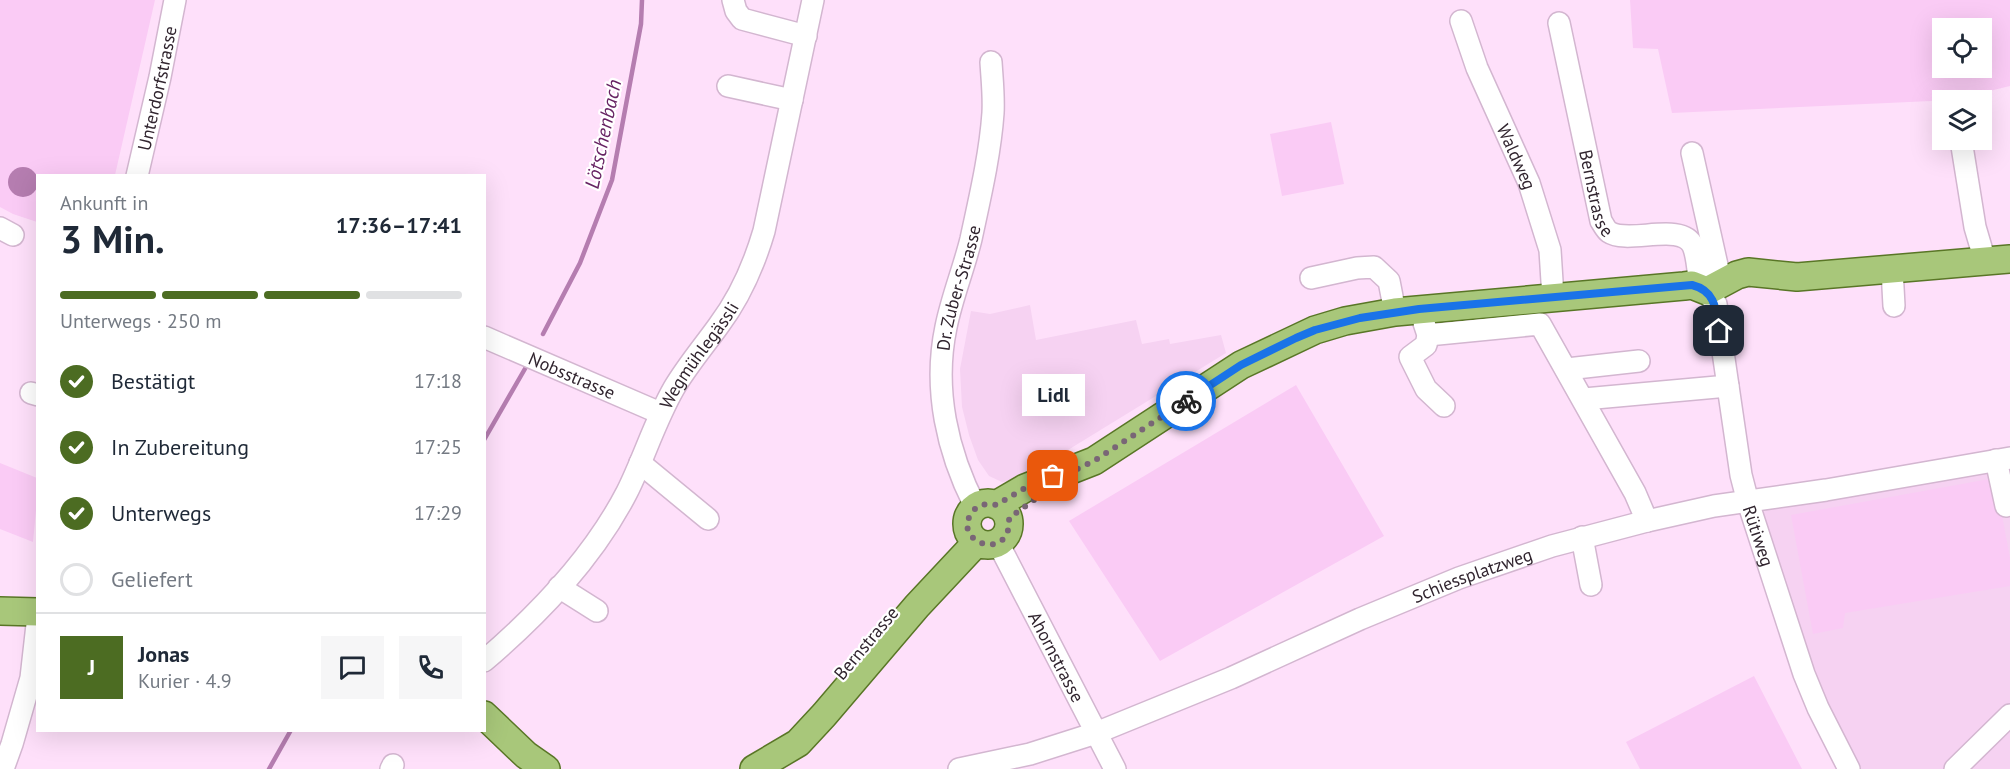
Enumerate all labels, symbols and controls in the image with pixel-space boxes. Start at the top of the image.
map controls [1932,18,1992,150]
button: locate [1932,18,1992,78]
street label: Unterdorfstrasse [132,24,181,153]
water label: Lötschenbach [579,77,627,191]
button: layers [1932,90,1992,150]
street label: Waldweg [1492,120,1542,192]
street label: Bernstrasse [1575,147,1619,242]
text: Ankunft in [60,190,148,216]
text: 17:36–17:41 [336,211,462,239]
text: 3 Min. [60,213,165,264]
street label: Dr. Zuber-Strasse [931,223,985,352]
street label: Wegmühlegässli [654,297,743,412]
pin [1693,305,1744,356]
text: Unterwegs · 250 m [60,308,221,334]
icon: home [1702,314,1735,347]
street label: Nobsstrasse [525,346,619,404]
icon: check [60,365,93,398]
text: Bestätigt [111,367,195,395]
text: 17:18 [414,368,462,394]
courier [1156,371,1216,431]
callout: Lidl [1022,374,1084,416]
text: Lidl [1037,382,1070,408]
icon: bike [1170,385,1203,418]
icon: check [60,431,93,464]
text: In Zubereitung [111,433,249,461]
text: 17:25 [414,434,462,460]
pin [1027,450,1078,501]
icon: bag [1036,459,1069,492]
icon: check [60,497,93,530]
text: Unterwegs [111,499,211,527]
text: 17:29 [414,500,462,526]
street label: Rütiweg [1738,502,1780,569]
street label: Schiessplatzweg [1409,542,1535,608]
text: Geliefert [111,565,193,593]
street label: Bernstrasse [829,602,903,684]
street label: Ahornstrasse [1024,607,1090,706]
button: chat [321,636,384,699]
button: phone [399,636,462,699]
text: Jonas [138,640,189,668]
text: J [88,653,95,681]
text: Kurier · 4.9 [138,668,232,694]

